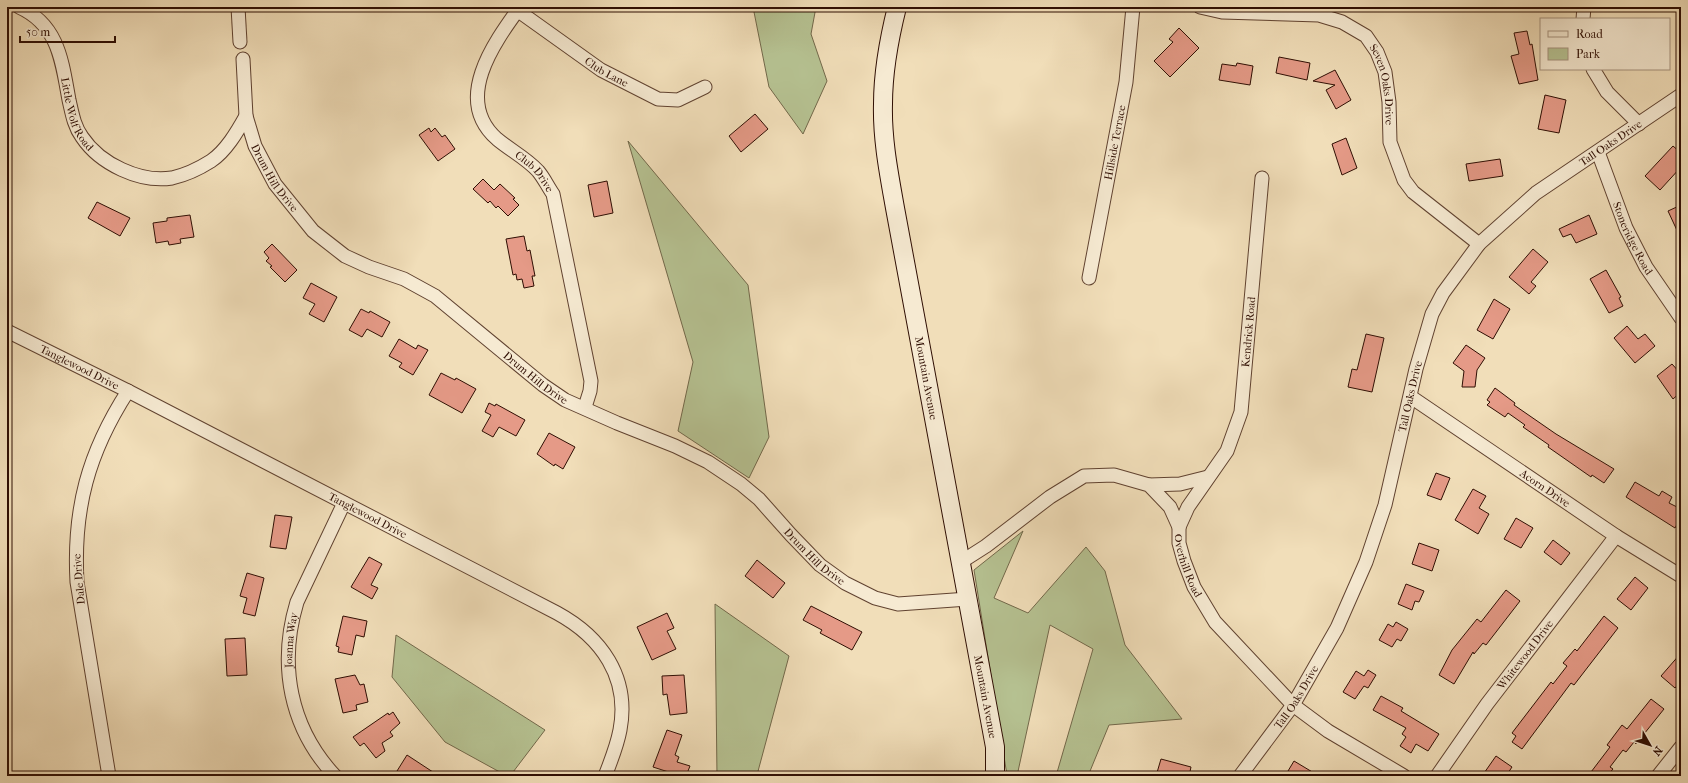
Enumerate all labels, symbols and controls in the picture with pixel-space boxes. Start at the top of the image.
scale bar [20,18,115,44]
legend [1540,18,1670,70]
text: 50 m [26,25,50,39]
text: Road [1576,27,1603,41]
street label: Seven Oaks Drive [1367,41,1396,126]
text: Park [1576,47,1601,61]
street label: Club Lane [582,54,631,90]
street label: Little Wolf Road [59,76,97,154]
street label: Hillside Terrace [1101,103,1128,181]
street label: Tall Oaks Drive [1577,117,1645,169]
street label: Drum Hill Drive [248,142,302,215]
street label: Club Drive [513,148,557,195]
street label: Stoneridge Road [1610,200,1656,278]
street label: Kendrick Road [1239,295,1258,368]
street label: Mountain Avenue [912,335,941,421]
street label: Tanglewood Drive [38,342,122,392]
street label: Drum Hill Drive [501,349,571,407]
street label: Tall Oaks Drive [1395,359,1425,433]
street label: Acorn Drive [1517,466,1573,510]
street label: Tanglewood Drive [326,489,410,541]
street label: Drum Hill Drive [781,525,848,588]
street label: Overhill Road [1173,534,1206,600]
street label: Dale Drive [70,552,88,605]
street label: Joanna Way [282,610,301,669]
street label: Whitewood Drive [1494,617,1556,693]
street label: Mountain Avenue [972,654,1000,740]
street label: Tall Oaks Drive [1271,662,1321,731]
north arrow [1630,725,1670,765]
text: N [1649,744,1665,759]

